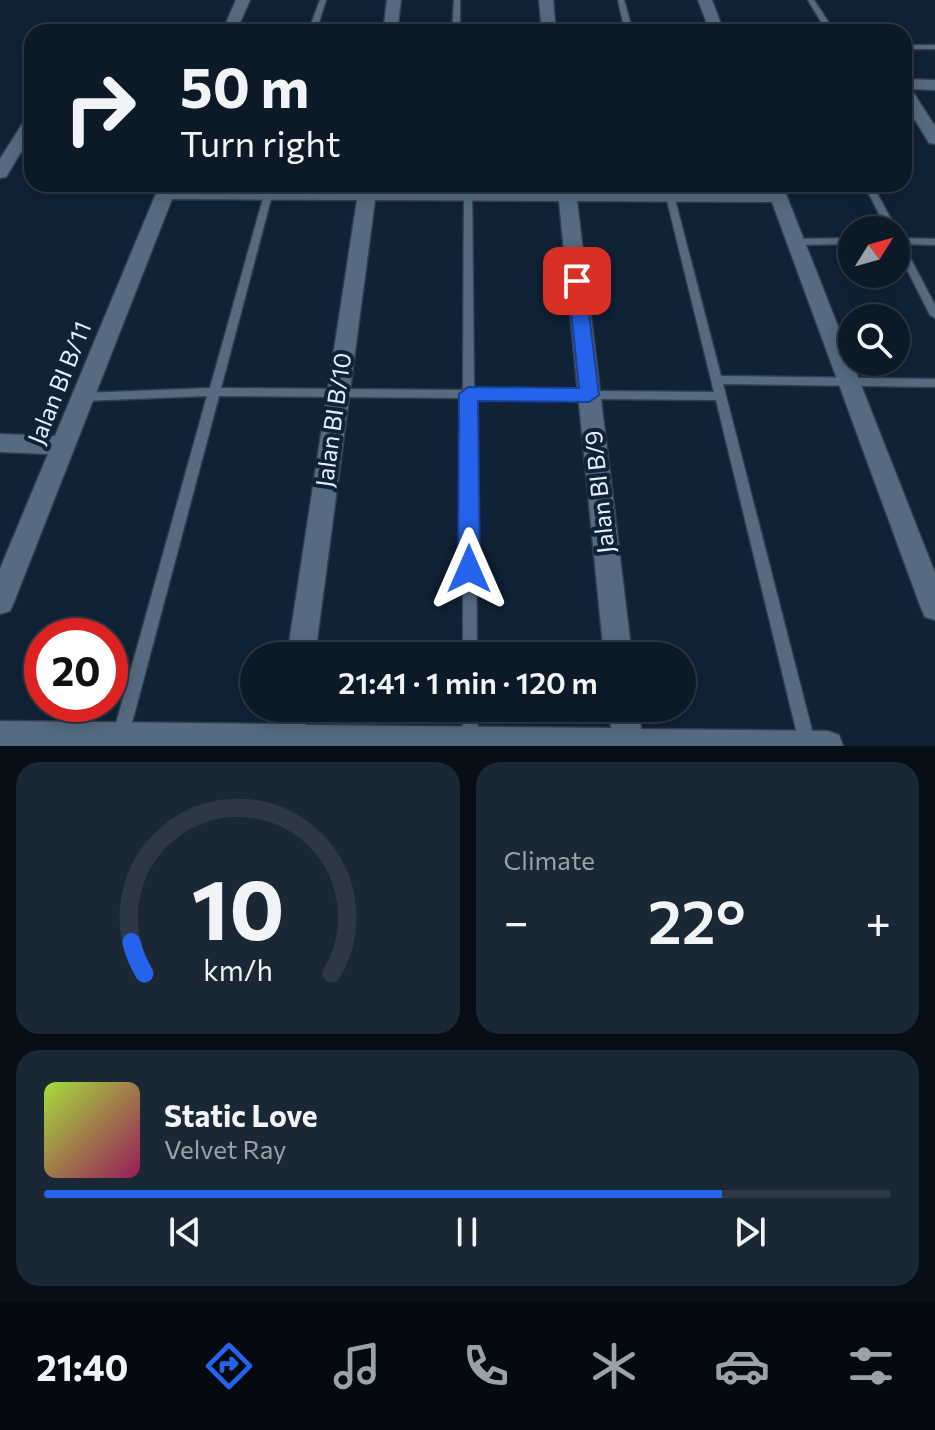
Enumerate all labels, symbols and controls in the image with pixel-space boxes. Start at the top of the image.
text: 50 m [180,51,309,120]
icon: right [48,56,152,160]
text: Turn right [180,120,341,164]
north arrow [838,216,910,288]
map controls [838,216,910,376]
pin [543,247,611,315]
icon: arrive [555,259,599,303]
button: search [838,304,910,376]
street label: Jalan BI B/11 [21,317,96,448]
street label: Jalan BI B/10 [309,351,356,489]
street label: Jalan BI B/9 [578,429,619,555]
position arrow [427,527,511,611]
speed limit sign: 20 [24,618,128,722]
text: 21:41 · 1 min · 120 m [338,663,598,700]
text: Climate [504,844,595,875]
text: 10 [191,855,284,957]
text: 22° [648,883,746,956]
text: − [504,893,529,947]
text: + [865,893,891,947]
text: km/h [203,952,273,987]
text: Static Love [164,1096,318,1133]
text: Velvet Ray [164,1133,287,1164]
icon: previous [163,1210,207,1254]
icon: pause [445,1210,489,1254]
icon: next [728,1210,772,1254]
icon: directions [201,1338,257,1394]
icon: music [329,1338,385,1394]
icon: phone [458,1338,514,1394]
icon: climate [586,1338,642,1394]
icon: car [714,1338,770,1394]
icon: filters [843,1338,899,1394]
text: 21:40 [36,1344,129,1388]

